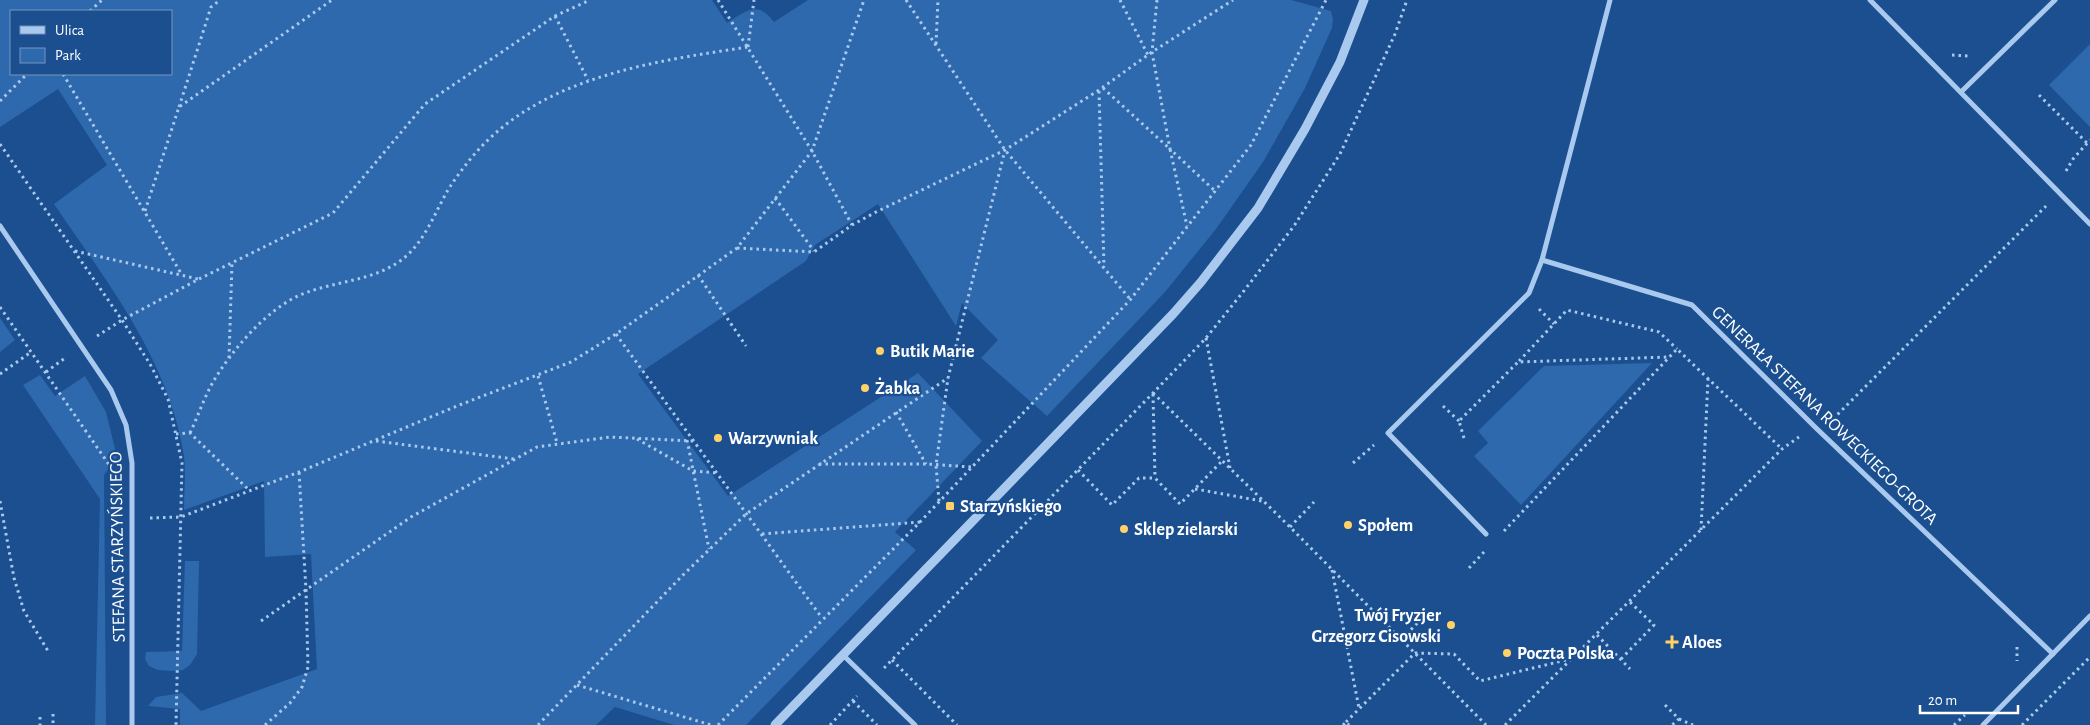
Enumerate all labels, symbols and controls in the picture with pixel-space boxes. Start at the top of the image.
legend [10,10,172,75]
text: Ulica [55,23,84,38]
text: Park [55,48,81,63]
street label: GENERAŁA STEFANA ROWECKIEGO-GROTA [1708,303,1941,529]
place label: Butik Marie [890,343,974,361]
marker: Butik Marie [874,345,886,357]
place label: Żabka [875,377,921,398]
marker: Żabka [859,382,871,394]
place label: Warzywniak [728,430,818,448]
marker: Warzywniak [712,432,724,444]
street label: STEFANA STARZYŃSKIEGO [104,452,129,643]
place label: Starzyńskiego [960,498,1062,516]
marker: Starzyńskiego [944,500,956,512]
place label: Społem [1358,517,1413,535]
marker: Społem [1342,519,1354,531]
place label: Sklep zielarski [1134,521,1238,539]
marker: Sklep zielarski [1118,523,1130,535]
place label: Twój Fryzjer Grzegorz Cisowski [1312,607,1442,646]
marker: Twój Fryzjer Grzegorz Cisowski [1445,619,1457,631]
place label: Aloes [1682,634,1722,652]
marker: Aloes [1666,636,1678,648]
place label: Poczta Polska [1517,645,1615,663]
marker: Poczta Polska [1501,647,1513,659]
scale bar [1920,682,2018,714]
text: 20 m [1928,693,1957,708]

